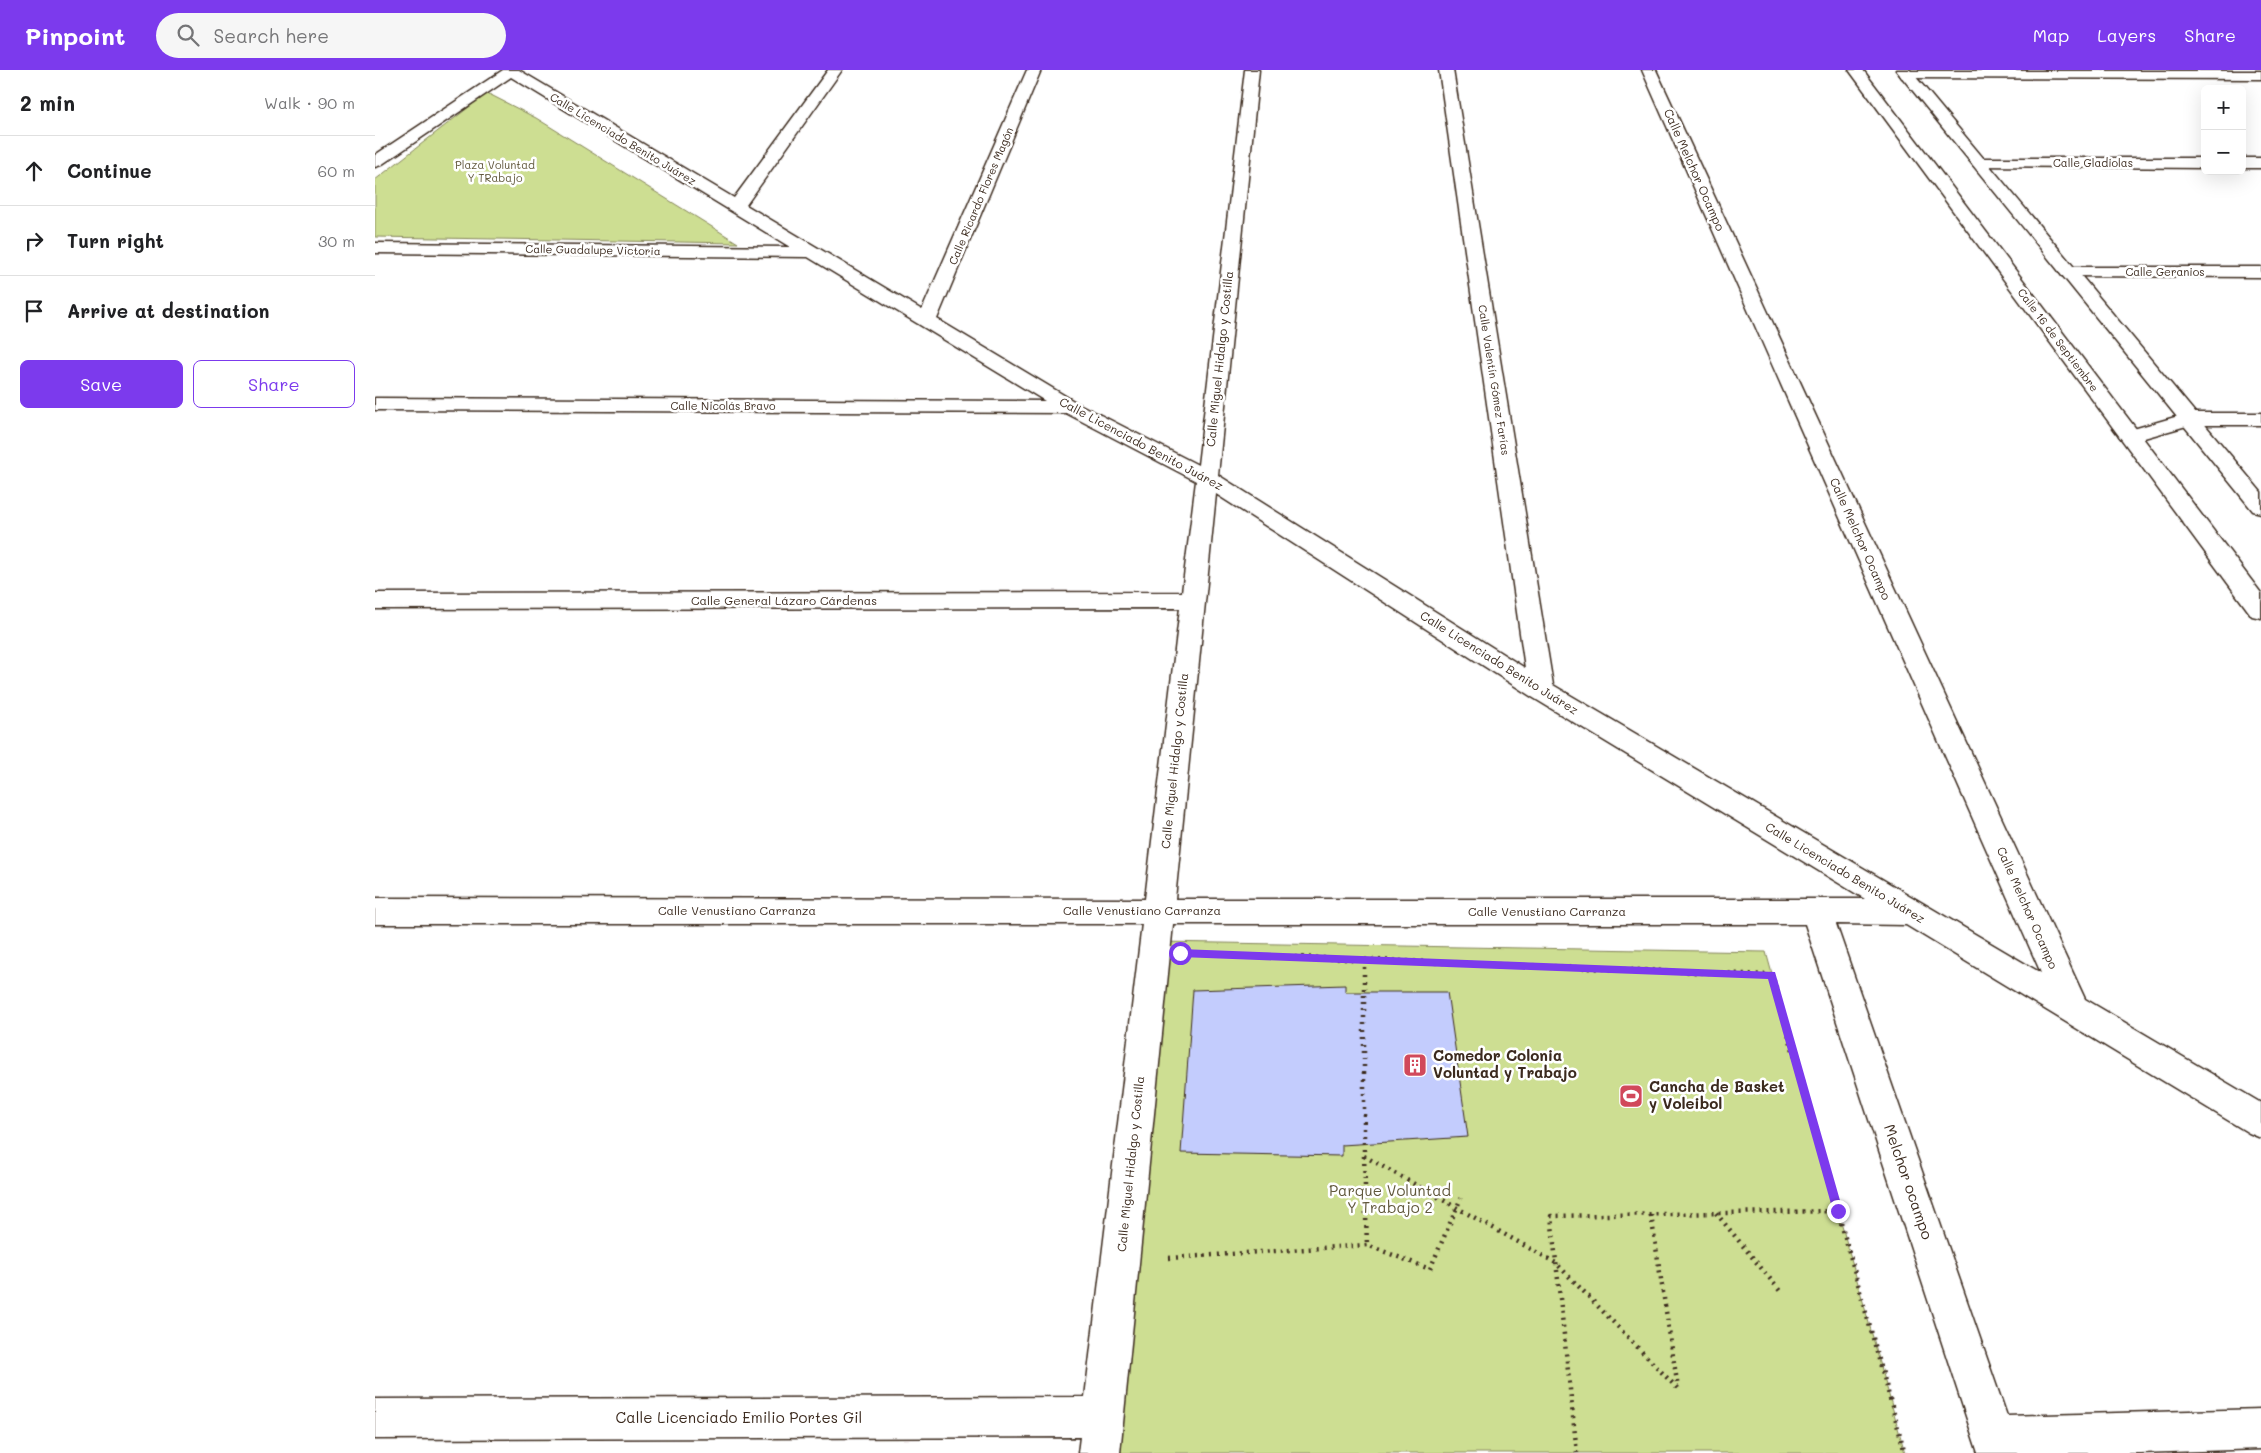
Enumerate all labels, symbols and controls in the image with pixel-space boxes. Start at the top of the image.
search box [156,13,506,58]
text: Pinpoint [25,20,126,51]
icon: search [174,21,202,49]
text: Search here [214,23,329,48]
text: Map [2033,23,2069,47]
text: Layers [2097,23,2156,47]
text: Share [2184,23,2236,47]
map controls [2201,85,2246,175]
button: + [2201,85,2246,130]
text: 2 min [20,89,75,116]
street label: Calle Licenciado Benito Juárez [547,89,699,188]
text: Walk · 90 m [264,92,355,113]
street label: Calle Melchor Ocampo [1661,106,1729,233]
street label: Calle Ricardo Flores Magón [945,125,1016,267]
button: − [2201,130,2246,175]
street label: Calle Gladiolas [2053,155,2133,170]
icon: ahead [20,157,48,185]
park label: Plaza Voluntad Y TRabajo [455,157,535,185]
text: Continue [67,158,152,183]
text: 60 m [318,160,355,181]
icon: right [20,227,48,255]
text: Turn right [67,228,164,253]
text: 30 m [318,230,355,251]
street label: Calle Guadalupe Victoria [525,241,661,258]
street label: Calle Geranios [2125,264,2205,279]
street label: Calle Miguel Hidalgo y Costilla [1202,270,1236,448]
street label: Calle 16 de Septiembre [2015,285,2102,395]
icon: arrive [20,297,48,325]
text: Arrive at destination [67,298,270,323]
street label: Calle Valentín Gómez Farías [1475,304,1514,456]
button: Save [20,360,183,408]
button: Share [193,360,355,408]
street label: Calle Licenciado Benito Juárez [1057,393,1226,493]
street label: Calle Nicolás Bravo [670,398,776,413]
street label: Calle Melchor Ocampo [1827,475,1895,602]
street label: Calle General Lázaro Cárdenas [691,592,877,608]
street label: Calle Licenciado Benito Juárez [1418,607,1582,718]
street label: Calle Miguel Hidalgo y Costilla [1157,672,1191,850]
street label: Calle Licenciado Benito Juárez [1763,818,1929,926]
street label: Calle Melchor Ocampo [1994,844,2062,971]
street label: Calle Venustiano Carranza [658,902,816,918]
street label: Calle Venustiano Carranza [1063,902,1221,918]
street label: Calle Venustiano Carranza [1468,903,1626,919]
route start [1169,942,1192,965]
place label: Comedor Colonia Voluntad y Trabajo [1433,1045,1577,1082]
building icon: Comedor Colonia Voluntad y Trabajo [1402,1052,1428,1078]
street label: Calle Miguel Hidalgo y Costilla [1113,1075,1147,1253]
place label: Cancha de Basket y Voleibol [1649,1076,1785,1113]
sports icon: Cancha de Basket y Voleibol [1618,1083,1644,1109]
street label: Melchor ocampo [1880,1121,1938,1242]
park label: Parque Voluntad Y Trabajo 2 [1329,1180,1451,1217]
route end [1827,1200,1850,1223]
street label: Calle Licenciado Emilio Portes Gil [616,1407,862,1427]

